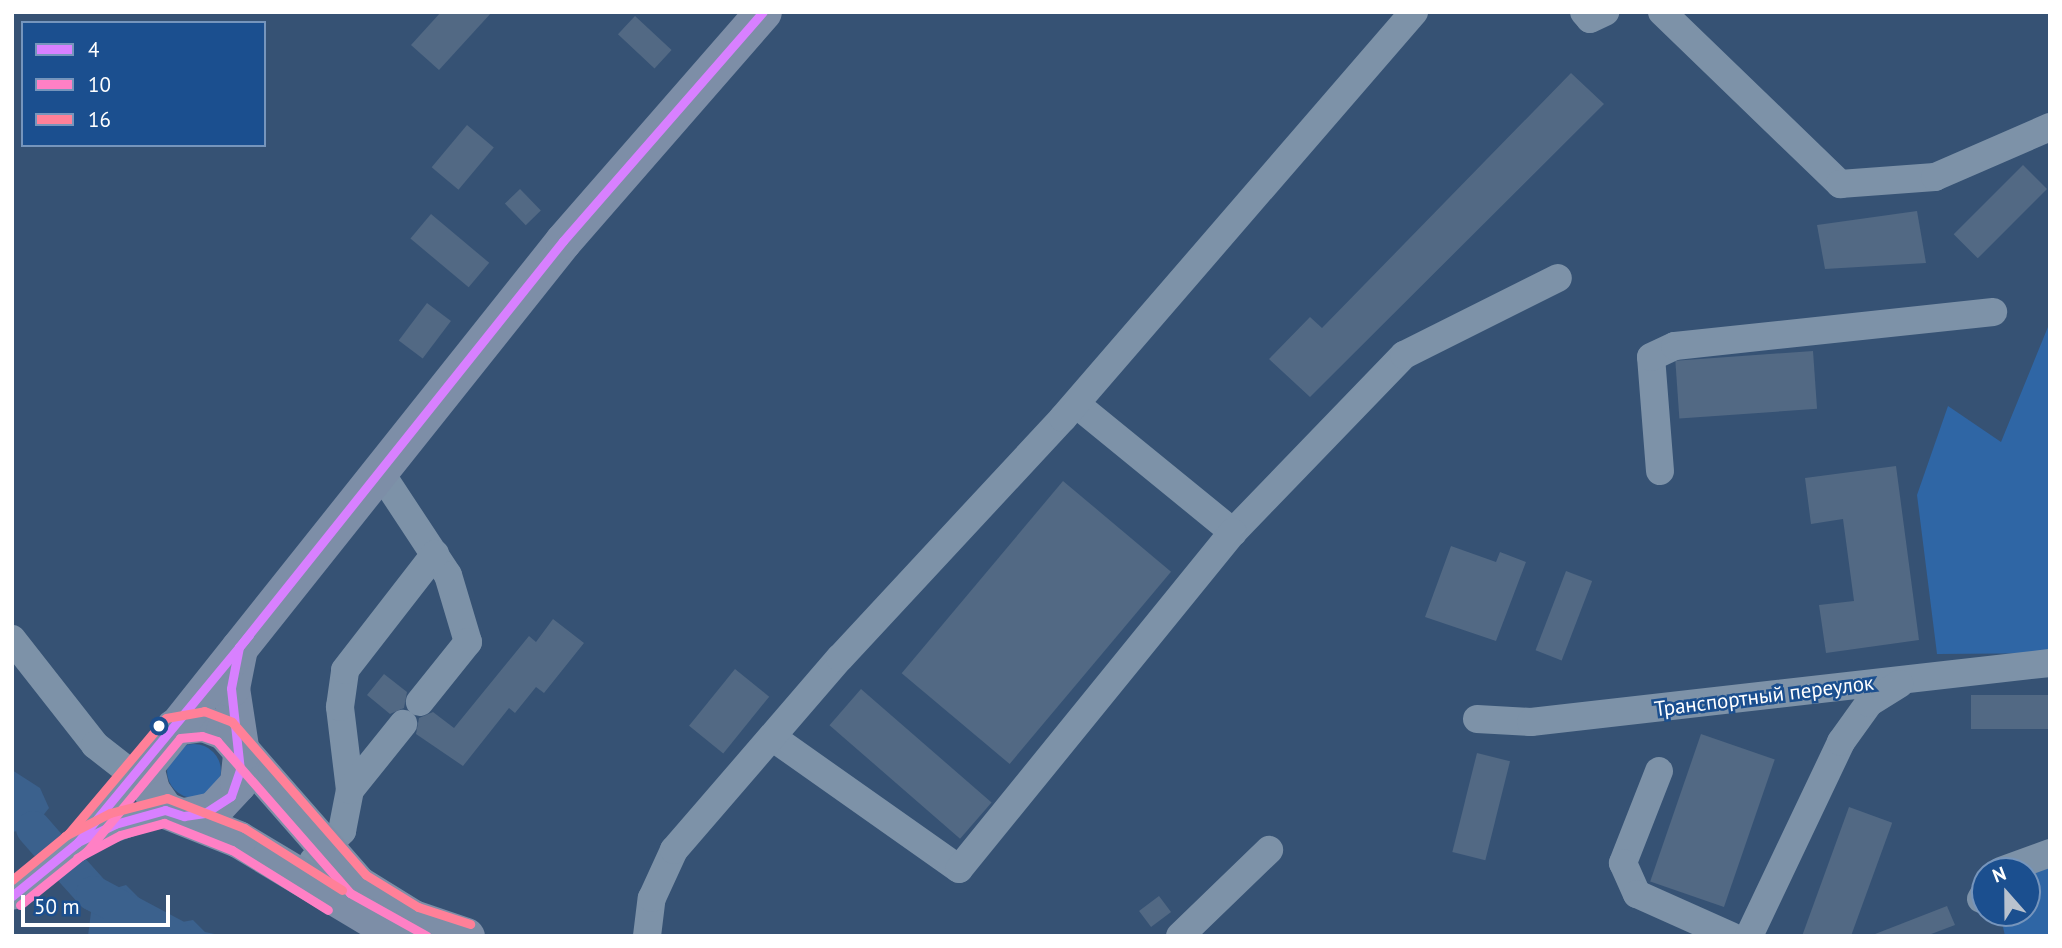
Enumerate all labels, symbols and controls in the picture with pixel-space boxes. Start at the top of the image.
legend [21,21,266,147]
text: 4 [88,36,99,63]
text: 10 [88,71,111,98]
text: 16 [88,106,111,133]
street label: Транспортный переулок [1653,670,1875,722]
unlabelled marker [152,719,166,733]
north arrow [1971,857,2041,927]
text: N [1989,861,2009,888]
scale bar [24,881,173,925]
text: 50 m [34,893,80,920]

